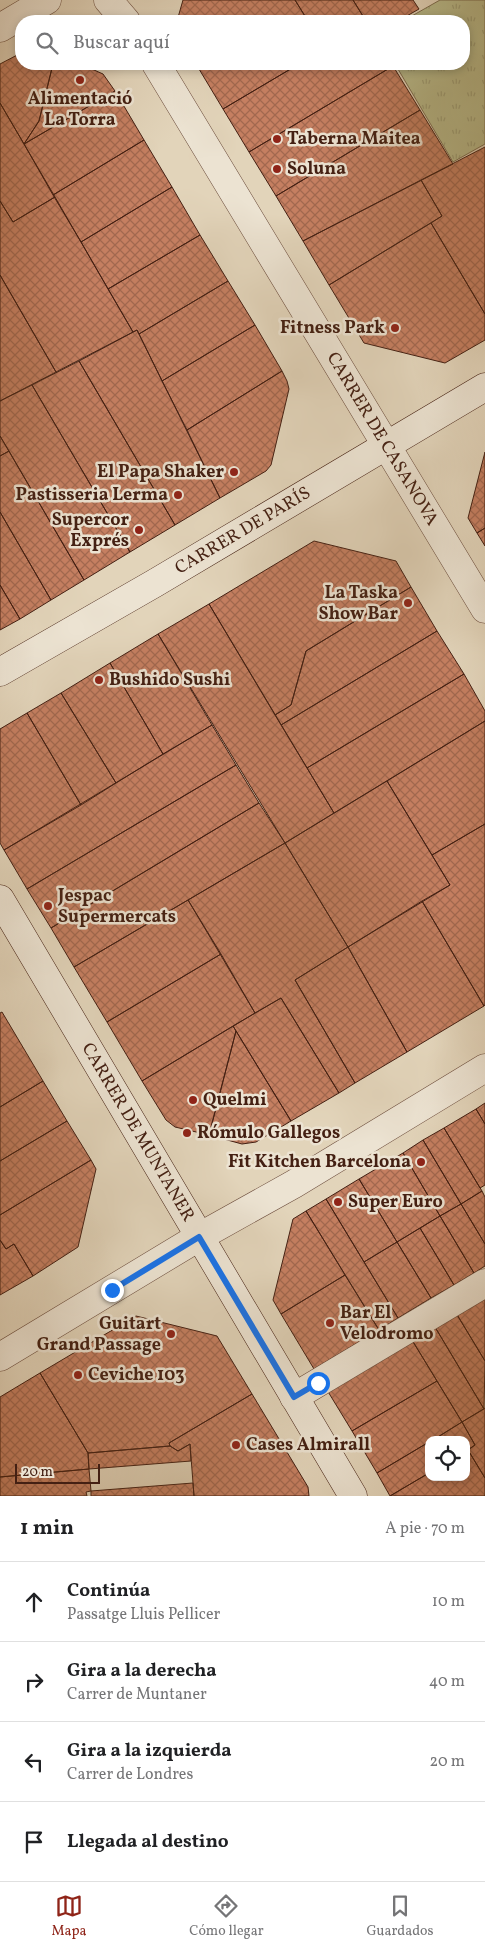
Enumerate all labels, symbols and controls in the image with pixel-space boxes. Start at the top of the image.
search box [15,15,470,70]
icon: search [33,29,61,57]
text: Buscar aquí [73,30,170,56]
marker: Alimentació La Torra [74,74,86,86]
place label: Alimentació La Torra [28,87,132,133]
place label: Taberna Maitea [287,127,421,152]
marker: Taberna Maitea [271,133,283,145]
place label: Soluna [287,157,346,182]
marker: Soluna [271,163,283,175]
place label: Fitness Park [280,316,385,341]
marker: Fitness Park [389,322,401,334]
street label: CARRER DE CASANOVA [320,348,445,531]
place label: El Papa Shaker [97,460,224,485]
marker: El Papa Shaker [228,466,240,478]
street label: CARRER DE PARÍS [170,481,315,581]
place label: Pastisseria Lerma [15,483,168,508]
marker: Pastisseria Lerma [172,489,184,501]
place label: Supercor Exprés [52,508,129,554]
marker: Supercor Exprés [133,524,145,536]
place label: La Taska Show Bar [319,581,398,627]
marker: La Taska Show Bar [402,597,414,609]
place label: Bushido Sushi [109,668,230,693]
marker: Bushido Sushi [93,674,105,686]
place label: Jespac Supermercats [57,884,176,930]
marker: Jespac Supermercats [42,900,54,912]
street label: CARRER DE MUNTANER [75,1038,201,1226]
place label: Quelmi [203,1088,267,1113]
marker: Quelmi [187,1094,199,1106]
place label: Rómulo Gallegos [197,1121,340,1146]
marker: Rómulo Gallegos [181,1127,193,1139]
place label: Fit Kitchen Barcelona [228,1150,411,1175]
marker: Fit Kitchen Barcelona [415,1156,427,1168]
place label: Super Euro [348,1190,443,1215]
marker: Super Euro [332,1196,344,1208]
route end [101,1279,124,1302]
place label: Bar El Velodromo [340,1301,434,1347]
place label: Guitart Grand Passage [37,1312,161,1358]
marker: Bar El Velodromo [324,1317,336,1329]
marker: Guitart Grand Passage [165,1328,177,1340]
place label: Ceviche 103 [88,1363,184,1388]
marker: Ceviche 103 [72,1369,84,1381]
route start [307,1372,330,1395]
place label: Cases Almirall [246,1433,370,1458]
map controls [425,1436,470,1481]
button: locate [425,1436,470,1481]
marker: Cases Almirall [230,1439,242,1451]
scale bar [15,1461,100,1484]
text: 20 m [22,1463,53,1482]
text: 1 min [20,1514,74,1543]
text: A pie · 70 m [385,1518,465,1540]
text: Continúa [67,1578,150,1604]
icon: ahead [20,1588,48,1616]
text: 10 m [432,1591,465,1613]
text: Passatge Lluis Pellicer [67,1604,220,1626]
text: Gira a la derecha [67,1658,217,1684]
icon: right [20,1668,48,1696]
text: 40 m [429,1671,465,1693]
text: Carrer de Muntaner [67,1684,207,1706]
text: Gira a la izquierda [67,1738,232,1764]
icon: left [20,1748,48,1776]
text: 20 m [430,1751,465,1773]
text: Carrer de Londres [67,1764,193,1786]
icon: arrive [20,1828,48,1856]
text: Llegada al destino [67,1829,229,1855]
tab: Mapa [51,1892,86,1941]
tab: Cómo llegar [189,1892,264,1941]
tab: Guardados [366,1892,434,1941]

